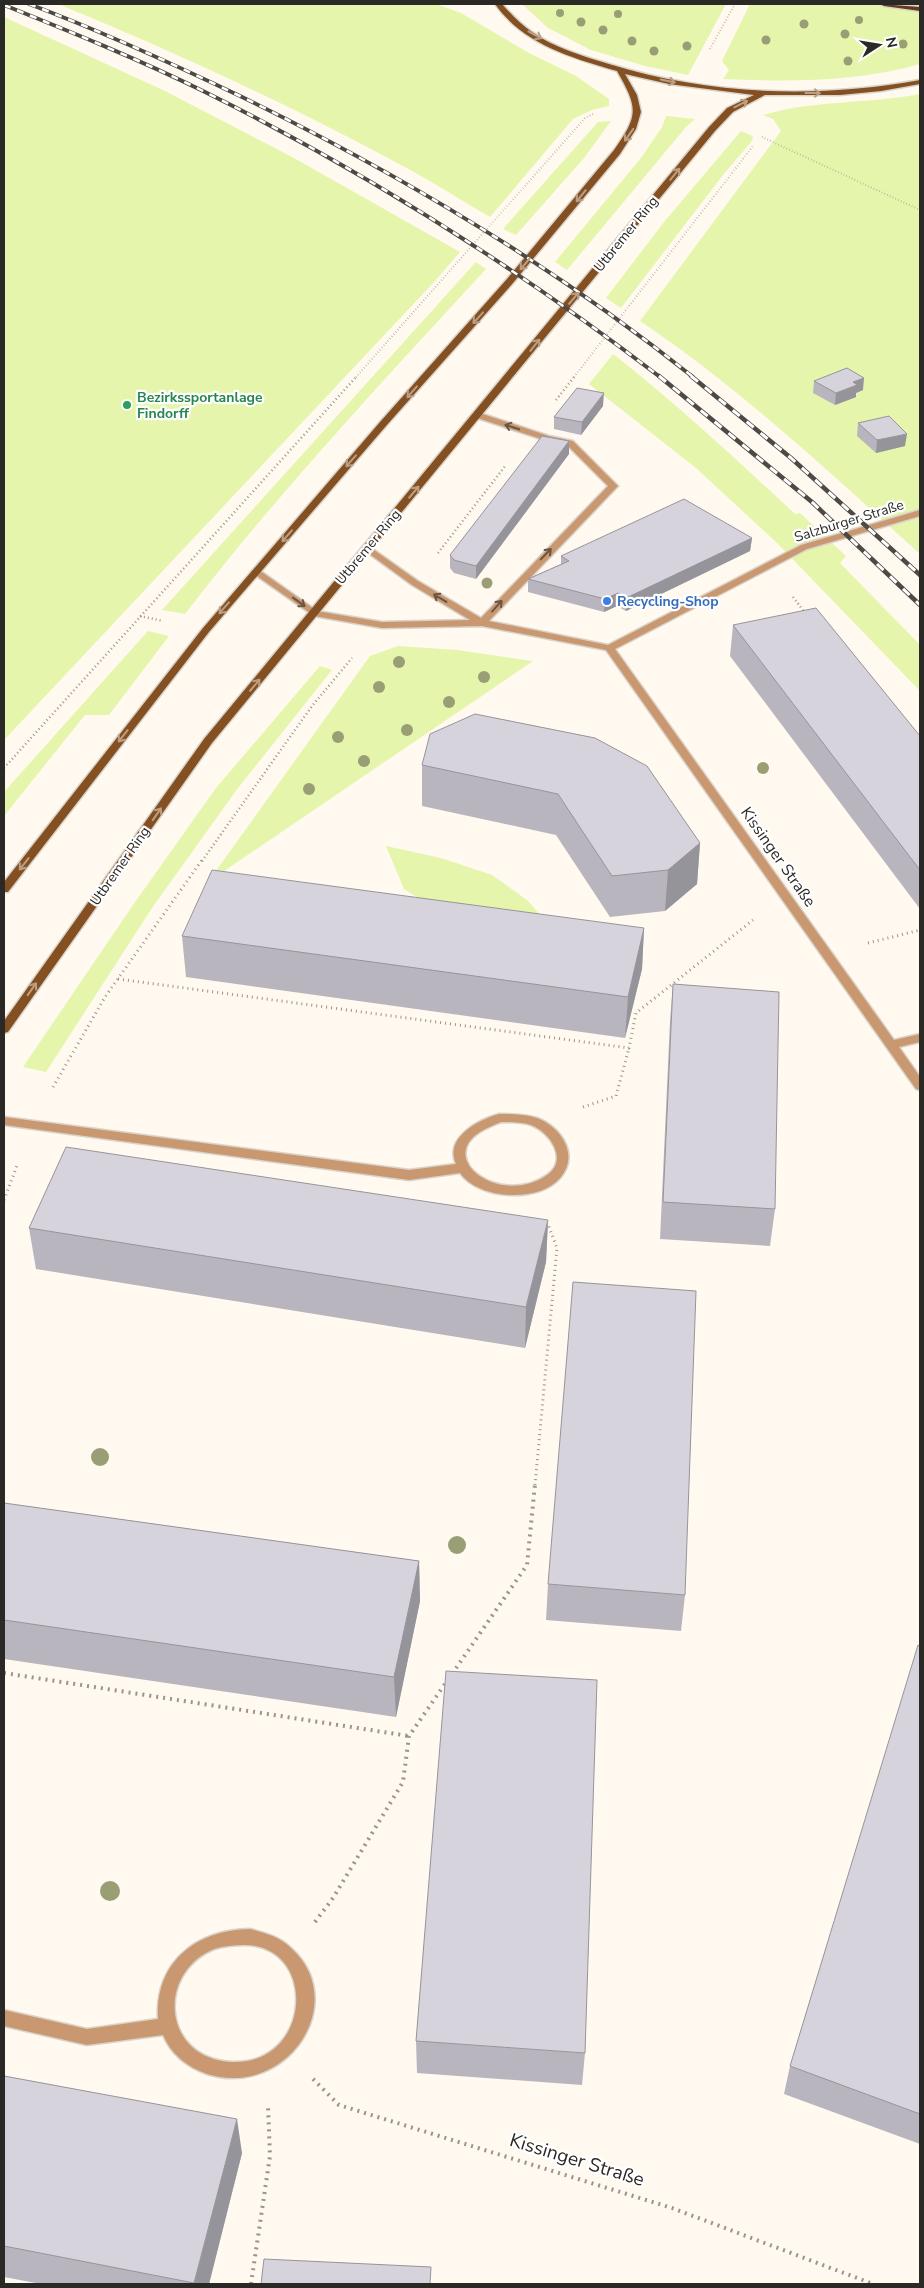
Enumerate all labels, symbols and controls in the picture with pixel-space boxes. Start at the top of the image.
north arrow [854,20,904,70]
one-way arrow [527,31,541,41]
text: N [881,35,902,50]
one-way arrow [659,77,675,87]
one-way arrow [804,88,820,98]
one-way arrow [733,99,748,108]
one-way arrow [624,128,634,142]
one-way arrow [670,168,681,181]
one-way arrow [576,189,587,202]
street label: Utbremer Ring [590,192,662,276]
one-way arrow [519,257,530,270]
one-way arrow [568,291,579,304]
one-way arrow [472,311,483,324]
one-way arrow [529,339,540,352]
one-way arrow [406,385,418,398]
place label: Bezirkssportanlage Findorff [137,388,263,423]
marker: Bezirkssportanlage Findorff [121,399,133,411]
one-way arrow [504,421,520,431]
one-way arrow [346,454,357,467]
one-way arrow [408,485,419,498]
street label: Salzburger Straße [792,495,906,547]
street label: Utbremer Ring [331,505,405,589]
one-way arrow [281,529,292,542]
one-way arrow [540,548,552,561]
place label: Recycling-Shop [617,592,719,611]
one-way arrow [434,593,448,603]
marker: Recycling-Shop [601,595,613,607]
one-way arrow [292,597,306,607]
one-way arrow [491,600,503,613]
one-way arrow [219,602,230,615]
one-way arrow [249,679,260,692]
one-way arrow [118,729,129,742]
street label: Kissinger Straße [735,803,821,911]
one-way arrow [152,807,162,821]
street label: Utbremer Ring [86,823,154,909]
one-way arrow [18,857,29,870]
one-way arrow [27,982,37,996]
street label: Kissinger Straße [506,2127,648,2193]

